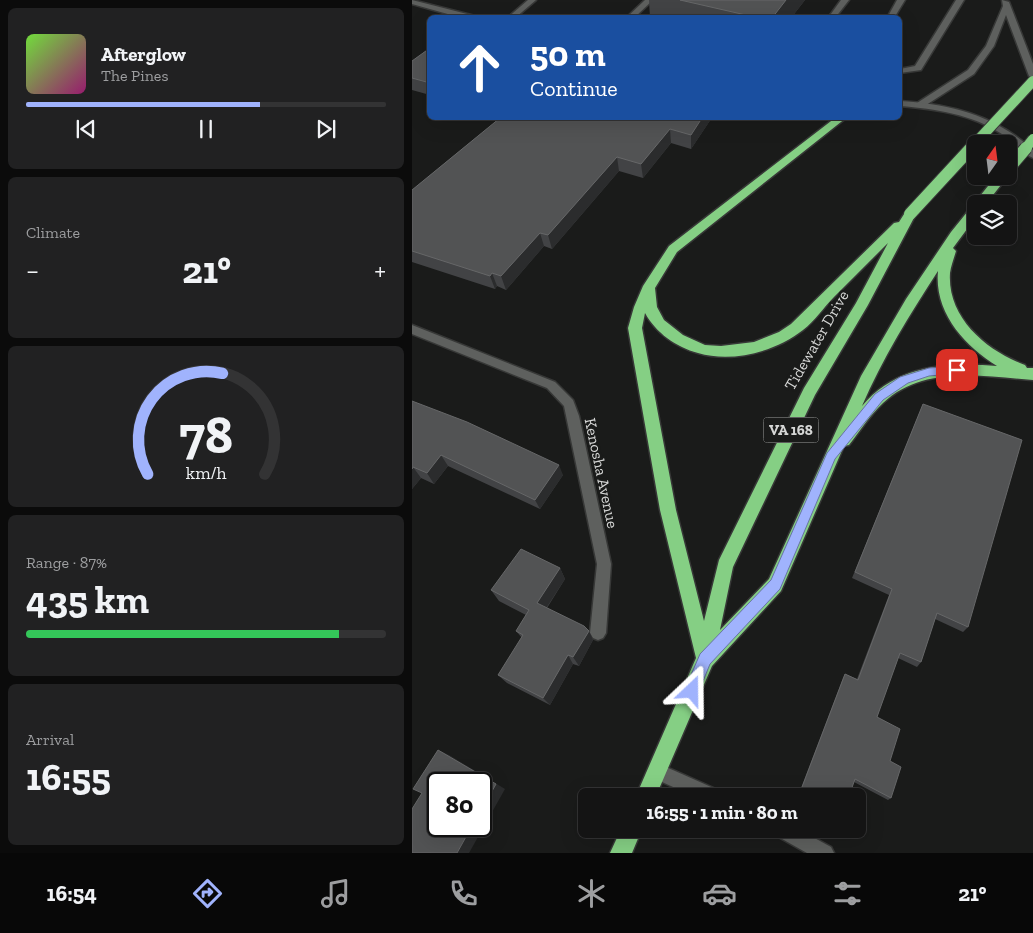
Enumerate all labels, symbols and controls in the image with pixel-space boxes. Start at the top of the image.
text: 50 m [530,33,606,75]
icon: ahead [447,35,512,100]
text: Afterglow [101,43,186,66]
text: The Pines [101,66,168,85]
text: Continue [530,75,618,102]
icon: previous [72,115,100,143]
icon: pause [192,115,220,143]
icon: next [312,115,340,143]
north arrow [967,135,1017,185]
map controls [967,135,1017,245]
button: layers [967,195,1017,245]
text: Climate [26,223,80,242]
text: 21° [182,247,231,293]
text: − [26,254,39,287]
text: + [374,254,386,287]
street label: Tidewater Drive [780,287,853,393]
pin [936,349,978,391]
icon: arrive [943,356,971,384]
text: 78 [179,404,233,466]
street label: Kenosha Avenue [581,416,622,530]
road number: VA 168 [764,418,818,442]
text: km/h [186,462,226,484]
text: Range · 87% [26,553,107,572]
text: 435 km [26,577,149,623]
position arrow [665,664,717,716]
text: Arrival [26,730,74,749]
text: 16:55 [26,754,111,800]
speed limit sign: 80 [427,772,492,837]
text: 16:55 · 1 min · 80 m [646,801,798,824]
icon: directions [190,876,225,911]
icon: music [318,876,353,911]
icon: phone [446,876,481,911]
icon: climate [574,876,609,911]
icon: car [702,876,737,911]
icon: filters [830,876,865,911]
text: 16:54 [47,880,97,907]
text: 21° [958,880,986,907]

